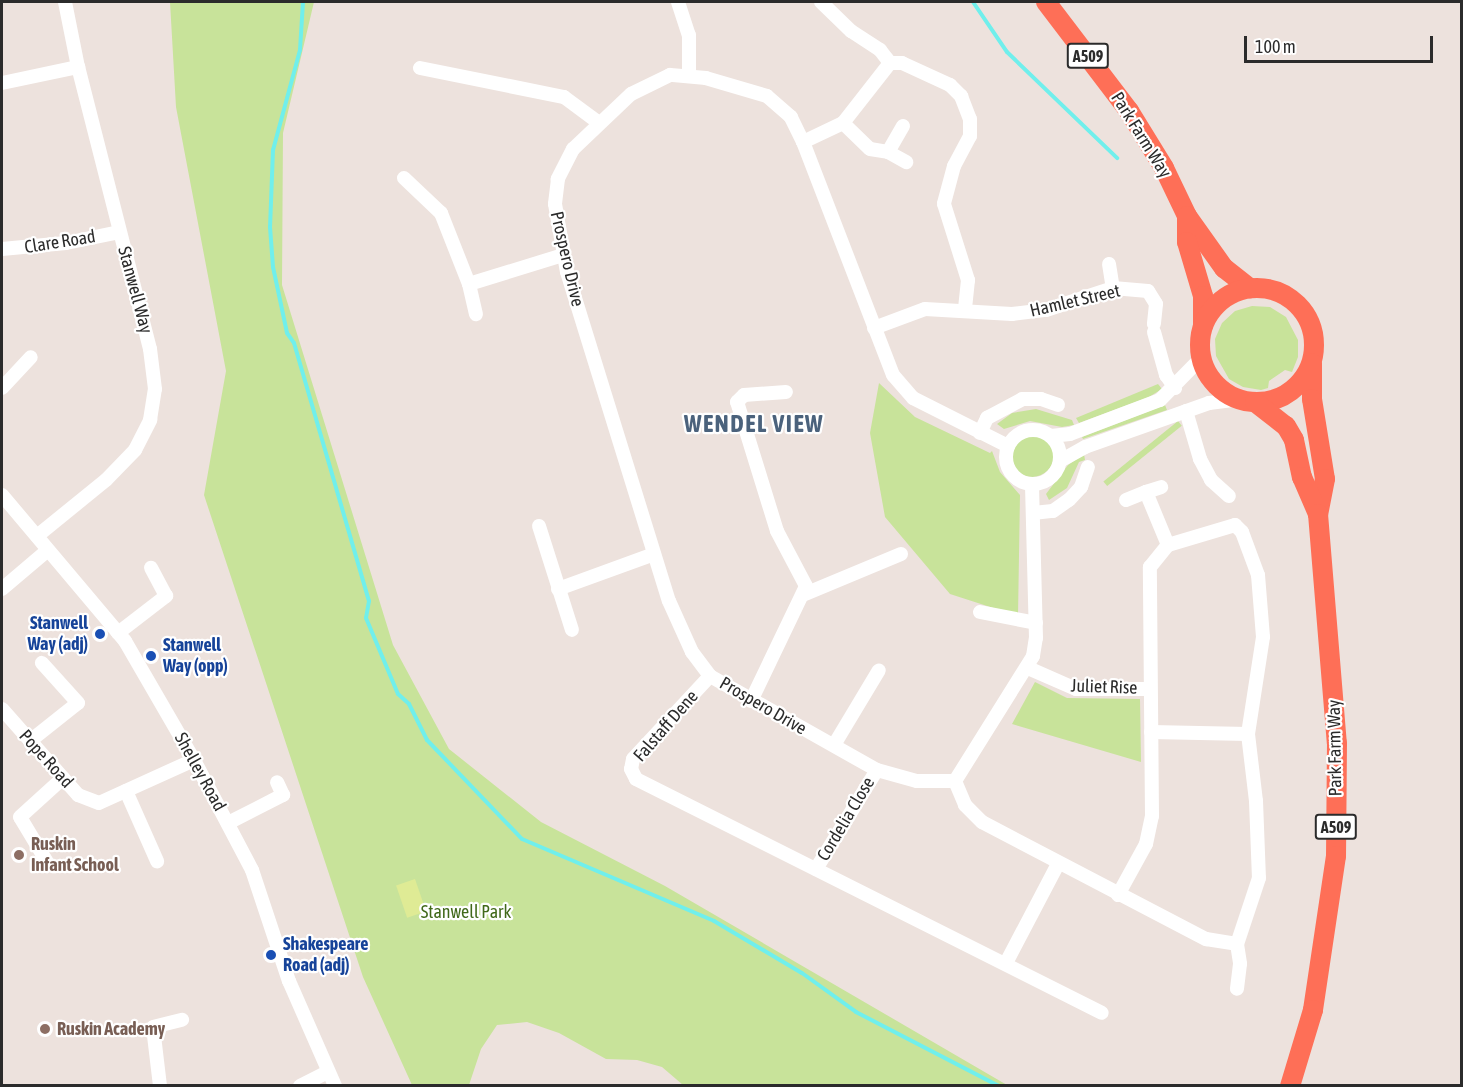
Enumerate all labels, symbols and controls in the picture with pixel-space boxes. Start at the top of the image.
scale bar [1247,24,1436,62]
text: 100 m [1255,36,1296,57]
road number: A509 [1066,43,1110,69]
street label: Park Farm Way [1106,88,1176,182]
street label: Prospero Drive [546,209,588,309]
street label: Clare Road [23,226,97,258]
street label: Stanwell Way [113,244,157,336]
street label: Hamlet Street [1028,280,1122,322]
district label: WENDEL VIEW [684,410,824,438]
place label: Stanwell Way (adj) [28,613,88,656]
marker: Stanwell Way (adj) [93,627,107,641]
place label: Stanwell Way (opp) [163,635,228,678]
marker: Stanwell Way (opp) [144,649,158,663]
street label: Prospero Drive [716,672,810,740]
street label: Juliet Rise [1070,675,1138,699]
street label: Falstaff Dene [629,686,703,766]
street label: Park Farm Way [1323,699,1347,797]
street label: Pope Road [14,726,78,792]
street label: Shelley Road [170,729,230,815]
street label: Cordelia Close [813,773,879,865]
road number: A509 [1314,814,1358,840]
place label: Ruskin Infant School [31,834,119,876]
marker: Ruskin Infant School [12,848,26,862]
park label: Stanwell Park [421,901,511,923]
place label: Shakespeare Road (adj) [283,934,368,976]
marker: Shakespeare Road (adj) [264,948,278,962]
place label: Ruskin Academy [57,1018,165,1040]
marker: Ruskin Academy [38,1022,52,1036]

